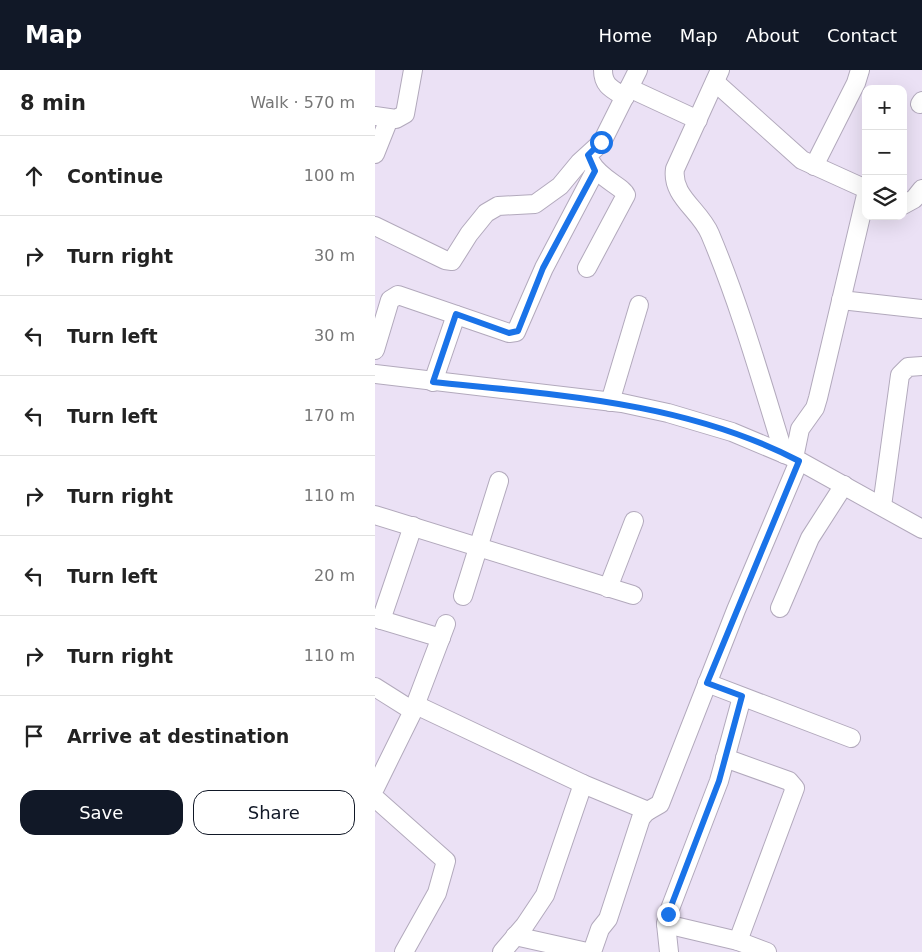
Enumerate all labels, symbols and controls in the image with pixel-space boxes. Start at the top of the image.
text: Map [25,21,82,49]
text: Home [599,25,652,46]
text: Map [680,25,718,46]
text: About [746,25,799,46]
text: Contact [827,25,897,46]
map controls [862,85,907,220]
button: + [862,85,907,130]
text: 8 min [20,91,86,115]
text: Walk · 570 m [250,93,355,112]
button: − [862,130,907,175]
route start [590,131,613,154]
icon: ahead [20,162,48,190]
text: Continue [67,165,163,187]
text: 100 m [304,166,355,185]
button: layers [862,175,907,220]
icon: right [20,242,48,270]
text: Turn right [67,245,173,267]
text: 30 m [314,246,355,265]
icon: left [20,322,48,350]
text: Turn left [67,325,158,347]
text: 30 m [314,326,355,345]
icon: left [20,402,48,430]
text: Turn left [67,405,158,427]
text: 170 m [304,406,355,425]
icon: right [20,482,48,510]
text: Turn right [67,485,173,507]
text: 110 m [304,486,355,505]
icon: left [20,562,48,590]
text: Turn left [67,565,158,587]
text: 20 m [314,566,355,585]
icon: right [20,642,48,670]
text: Turn right [67,645,173,667]
text: 110 m [304,646,355,665]
icon: arrive [20,722,48,750]
text: Arrive at destination [67,725,289,747]
button: Save [20,790,183,835]
button: Share [193,790,355,835]
route end [657,903,680,926]

